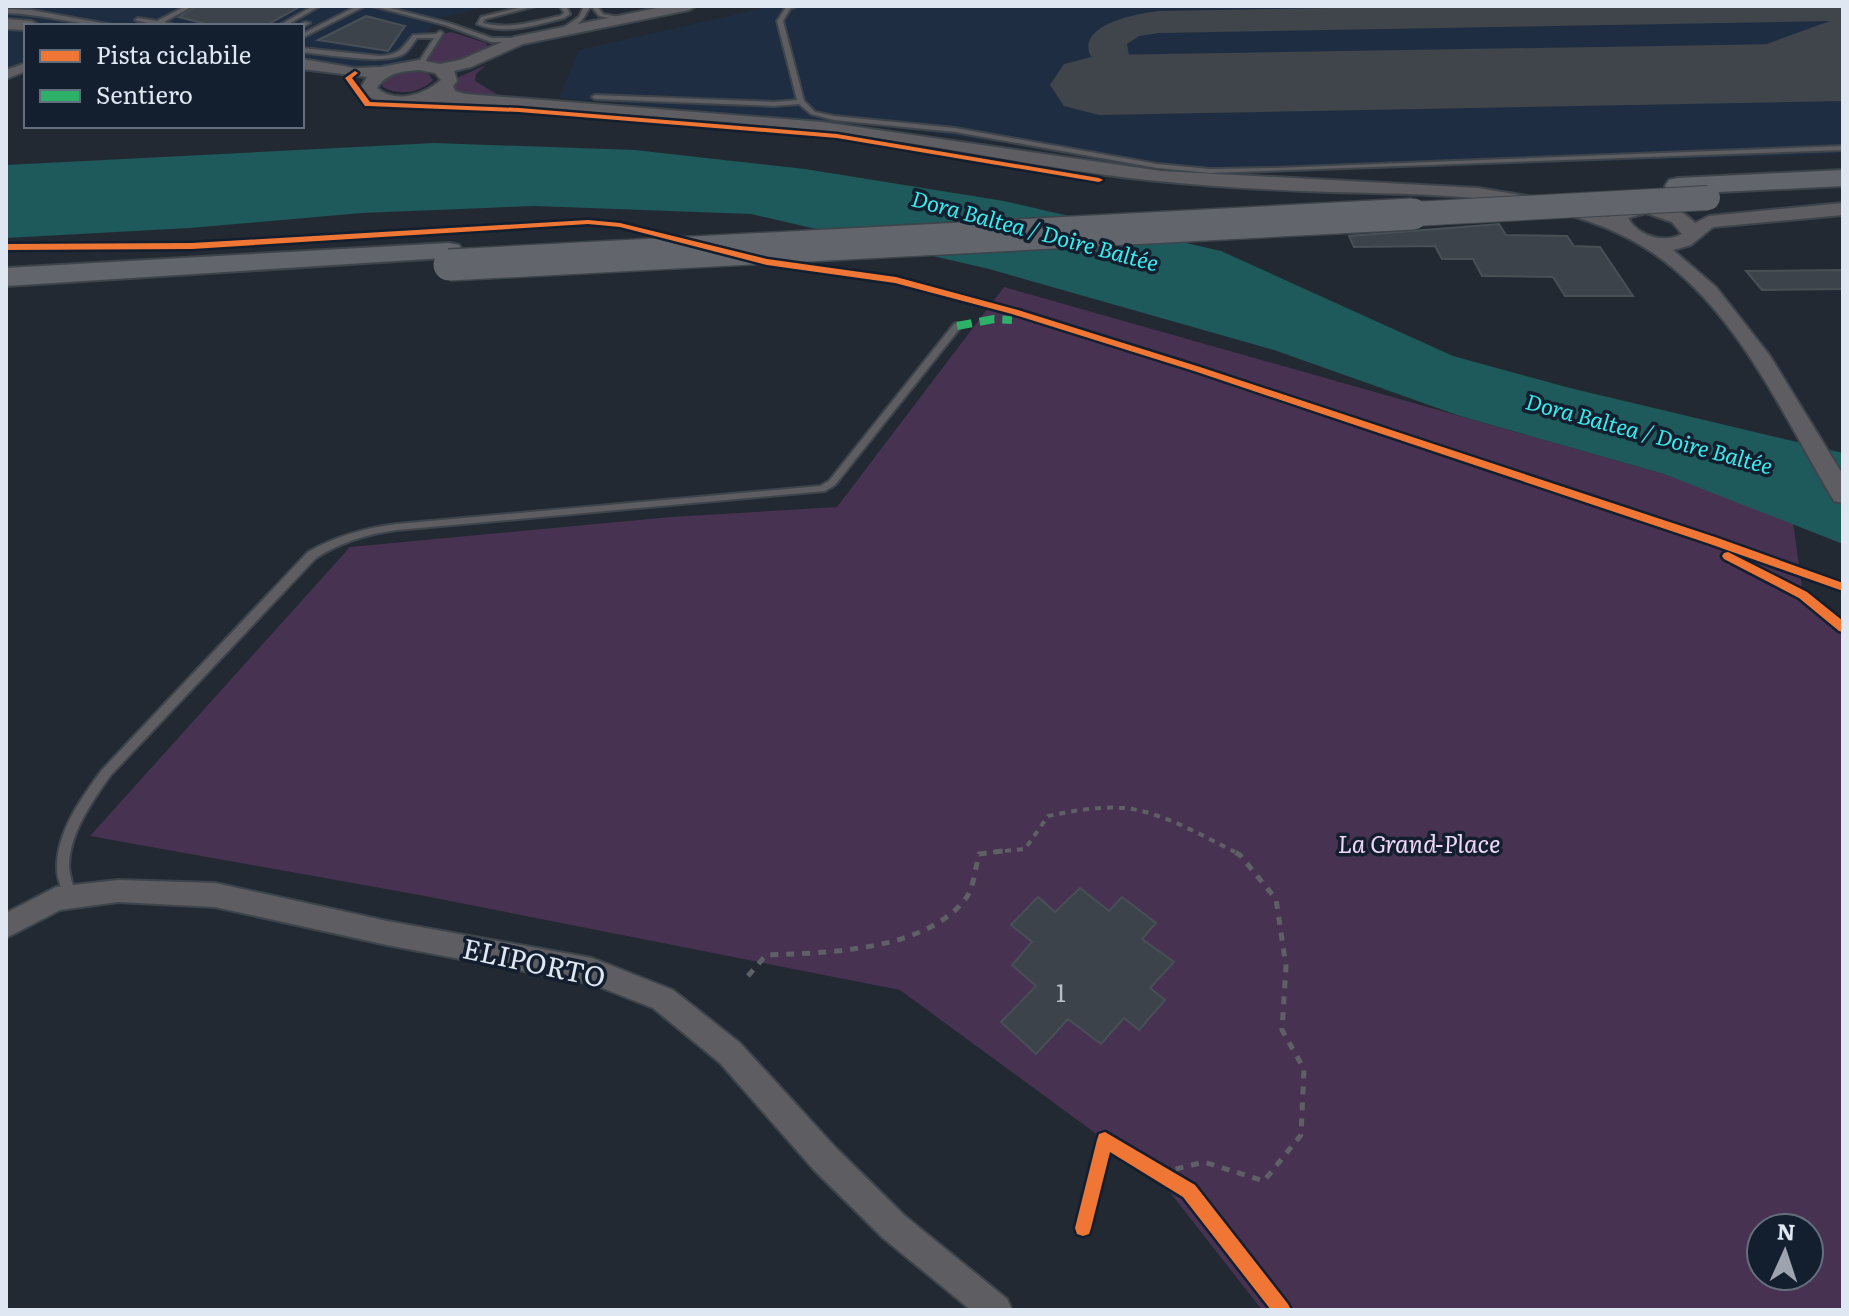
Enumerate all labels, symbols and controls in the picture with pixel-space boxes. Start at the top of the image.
legend [24,24,304,128]
text: Pista ciclabile [96,36,251,71]
text: Sentiero [96,76,193,111]
water label: Dora Baltea / Doire Baltée [908,181,1163,278]
water label: Dora Baltea / Doire Baltée [1522,384,1777,481]
park label: La Grand-Place [1338,825,1500,860]
street label: ELIPORTO [459,925,610,997]
house number: 1 [1056,974,1066,1009]
north arrow [1745,1212,1825,1292]
text: N [1776,1214,1796,1247]

